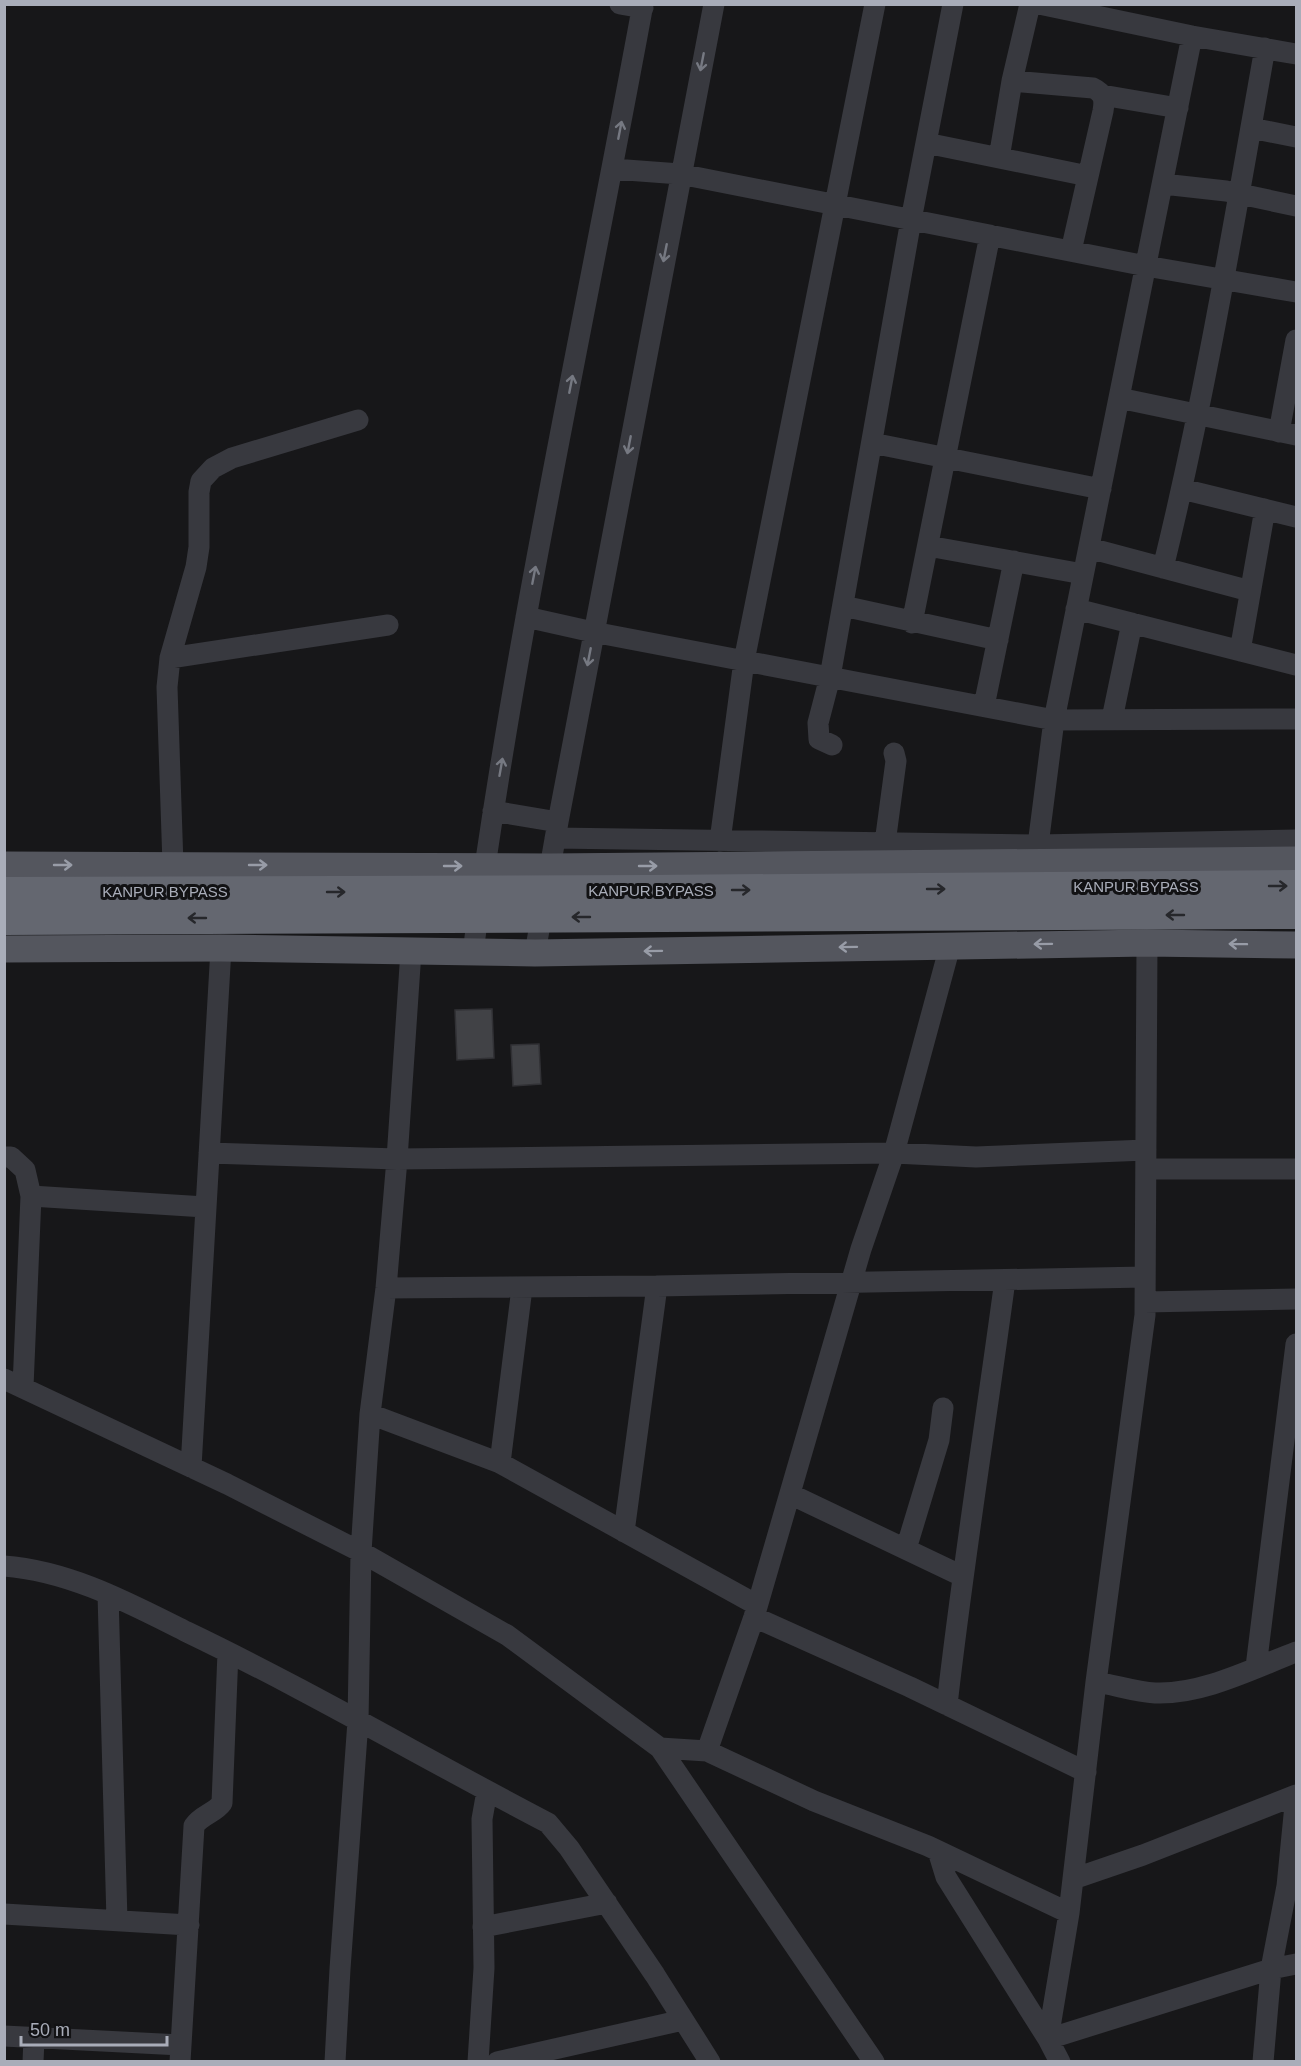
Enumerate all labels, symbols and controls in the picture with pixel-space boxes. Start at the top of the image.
one-way arrow [696,52,707,71]
one-way arrow [615,121,626,141]
one-way arrow [659,243,670,263]
one-way arrow [566,374,577,394]
one-way arrow [623,435,634,454]
one-way arrow [529,566,540,586]
one-way arrow [583,647,594,666]
one-way arrow [496,758,507,778]
one-way arrow [52,859,72,871]
one-way arrow [247,859,267,871]
one-way arrow [442,860,462,872]
one-way arrow [637,860,657,872]
street label: KANPUR BYPASS [1073,878,1199,895]
one-way arrow [1267,880,1287,892]
street label: KANPUR BYPASS [588,882,714,899]
street label: KANPUR BYPASS [102,883,228,900]
one-way arrow [925,883,945,895]
one-way arrow [730,885,750,896]
one-way arrow [325,886,345,898]
one-way arrow [1166,909,1186,921]
one-way arrow [572,911,592,923]
one-way arrow [188,912,208,924]
one-way arrow [1034,938,1054,950]
one-way arrow [1229,938,1249,950]
one-way arrow [839,942,859,953]
one-way arrow [644,945,664,957]
scale bar [21,2009,166,2047]
text: 50 m [30,2020,70,2040]

